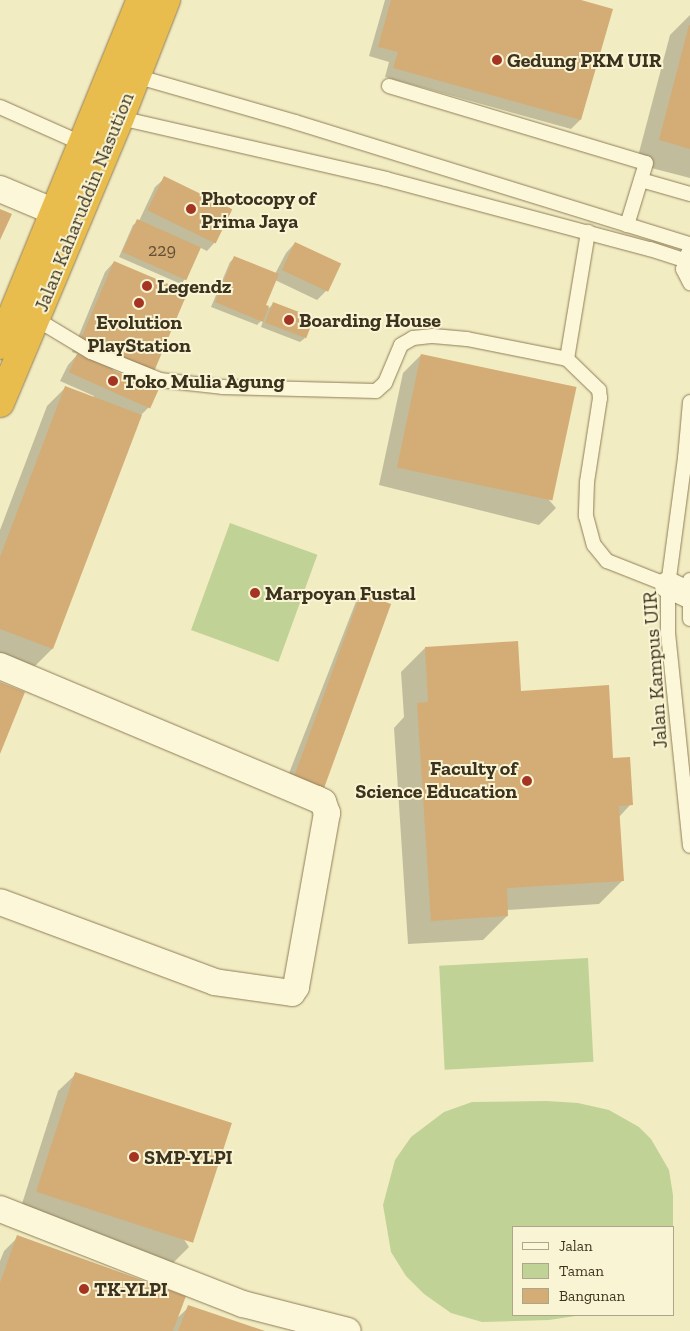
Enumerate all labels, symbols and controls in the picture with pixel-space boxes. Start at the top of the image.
place label: Gedung PKM UIR [507,48,662,72]
marker: Gedung PKM UIR [491,54,503,66]
street label: Jalan Kaharuddin Nasution [29,89,139,315]
place label: Photocopy of Prima Jaya [201,186,316,233]
marker: Photocopy of Prima Jaya [185,203,197,215]
house number: 229 [148,239,176,261]
place label: Legendz [157,274,232,298]
marker: Legendz [141,280,153,292]
marker: Evolution PlayStation [133,297,145,309]
place label: Boarding House [299,308,441,332]
place label: Evolution PlayStation [87,311,191,358]
marker: Boarding House [283,314,295,326]
place label: Toko Mulia Agung [123,369,285,393]
marker: Toko Mulia Agung [107,375,119,387]
place label: Marpoyan Fustal [265,581,416,605]
marker: Marpoyan Fustal [249,587,261,599]
street label: Jalan Kampus UIR [638,591,672,749]
place label: Faculty of Science Education [355,757,517,804]
marker: Faculty of Science Education [521,775,533,787]
place label: SMP-YLPI [144,1145,233,1169]
marker: SMP-YLPI [128,1151,140,1163]
legend [512,1226,675,1316]
text: Jalan [559,1237,593,1255]
text: Taman [559,1262,604,1280]
place label: TK-YLPI [94,1277,168,1301]
marker: TK-YLPI [78,1283,90,1295]
text: Bangunan [559,1287,625,1305]

